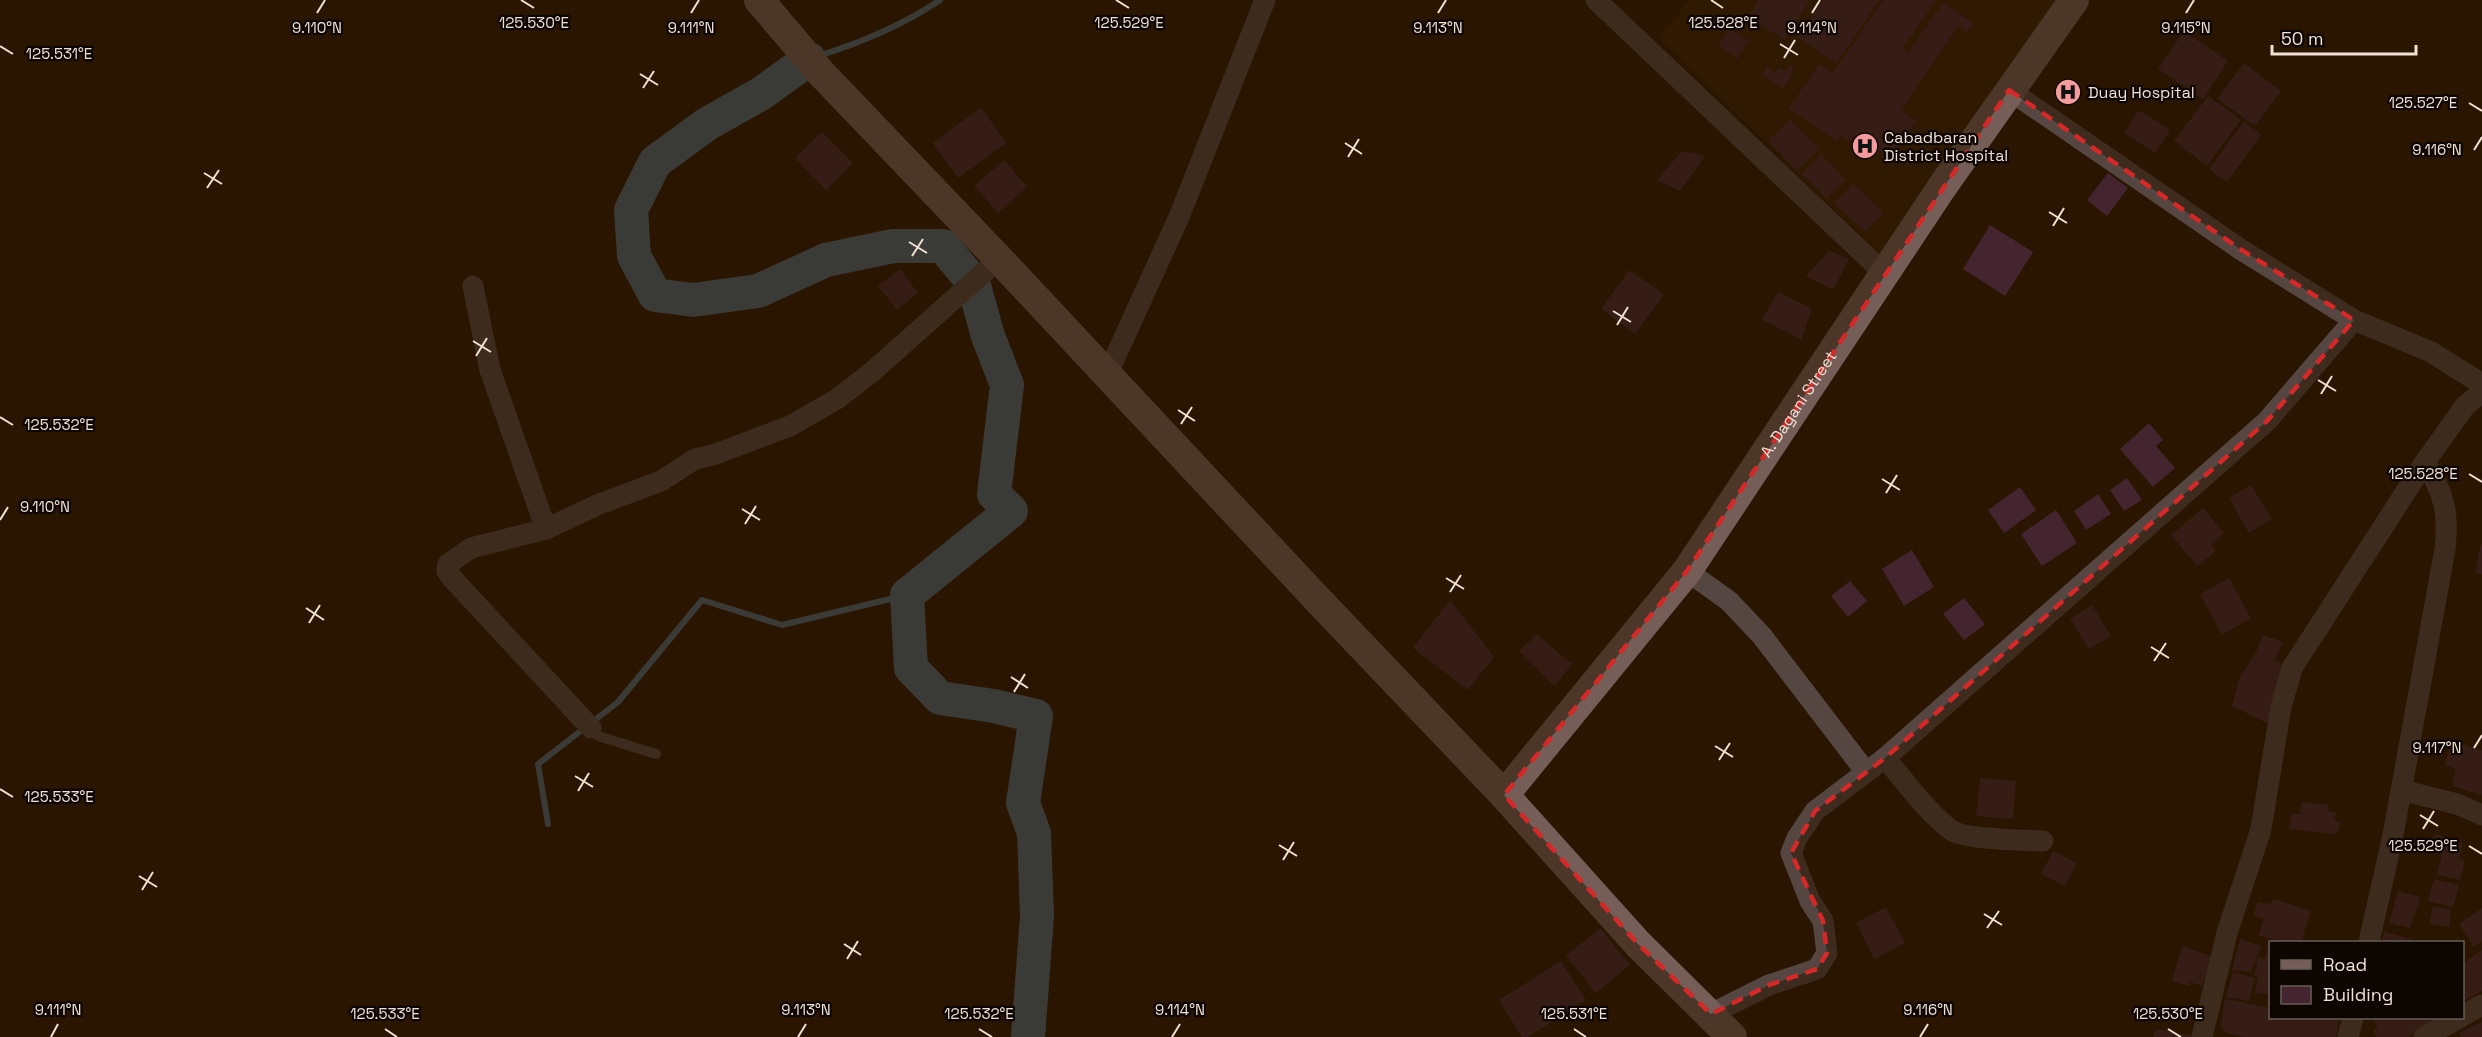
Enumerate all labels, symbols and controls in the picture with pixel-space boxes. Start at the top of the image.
text: 125.530°E [499,13,569,32]
text: 125.529°E [1094,13,1164,32]
text: 125.528°E [1688,13,1758,32]
text: 9.110°N [292,18,342,37]
text: 9.111°N [668,18,714,37]
text: 9.113°N [1413,18,1463,37]
text: 9.114°N [1787,18,1837,37]
text: 9.115°N [2161,18,2211,37]
scale bar [2272,18,2416,56]
text: 50 m [2281,27,2323,50]
text: 125.531°E [26,44,92,63]
hospital icon: Duay Hospital [2053,77,2083,107]
place label: Duay Hospital [2088,82,2195,103]
text: 125.527°E [2389,93,2457,112]
place label: Cabadbaran District Hospital [1884,127,2008,166]
hospital icon: Cabadbaran District Hospital [1850,131,1880,161]
text: 9.116°N [2412,140,2462,159]
street label: A. Dagani Street [1756,347,1841,461]
text: 125.532°E [24,415,94,434]
text: 125.528°E [2388,464,2458,483]
text: 9.110°N [20,497,70,516]
text: 9.117°N [2413,738,2461,757]
text: 125.533°E [24,787,94,806]
text: 125.529°E [2388,836,2458,855]
legend [2269,941,2464,1019]
text: Road [2323,953,2367,976]
text: Building [2323,983,2393,1006]
text: 9.111°N [35,1000,81,1019]
text: 9.113°N [781,1000,831,1019]
text: 9.114°N [1155,1000,1205,1019]
text: 9.116°N [1903,1000,1953,1019]
text: 125.533°E [350,1004,420,1023]
text: 125.532°E [944,1004,1014,1023]
text: 125.531°E [1541,1004,1607,1023]
text: 125.530°E [2133,1004,2203,1023]

